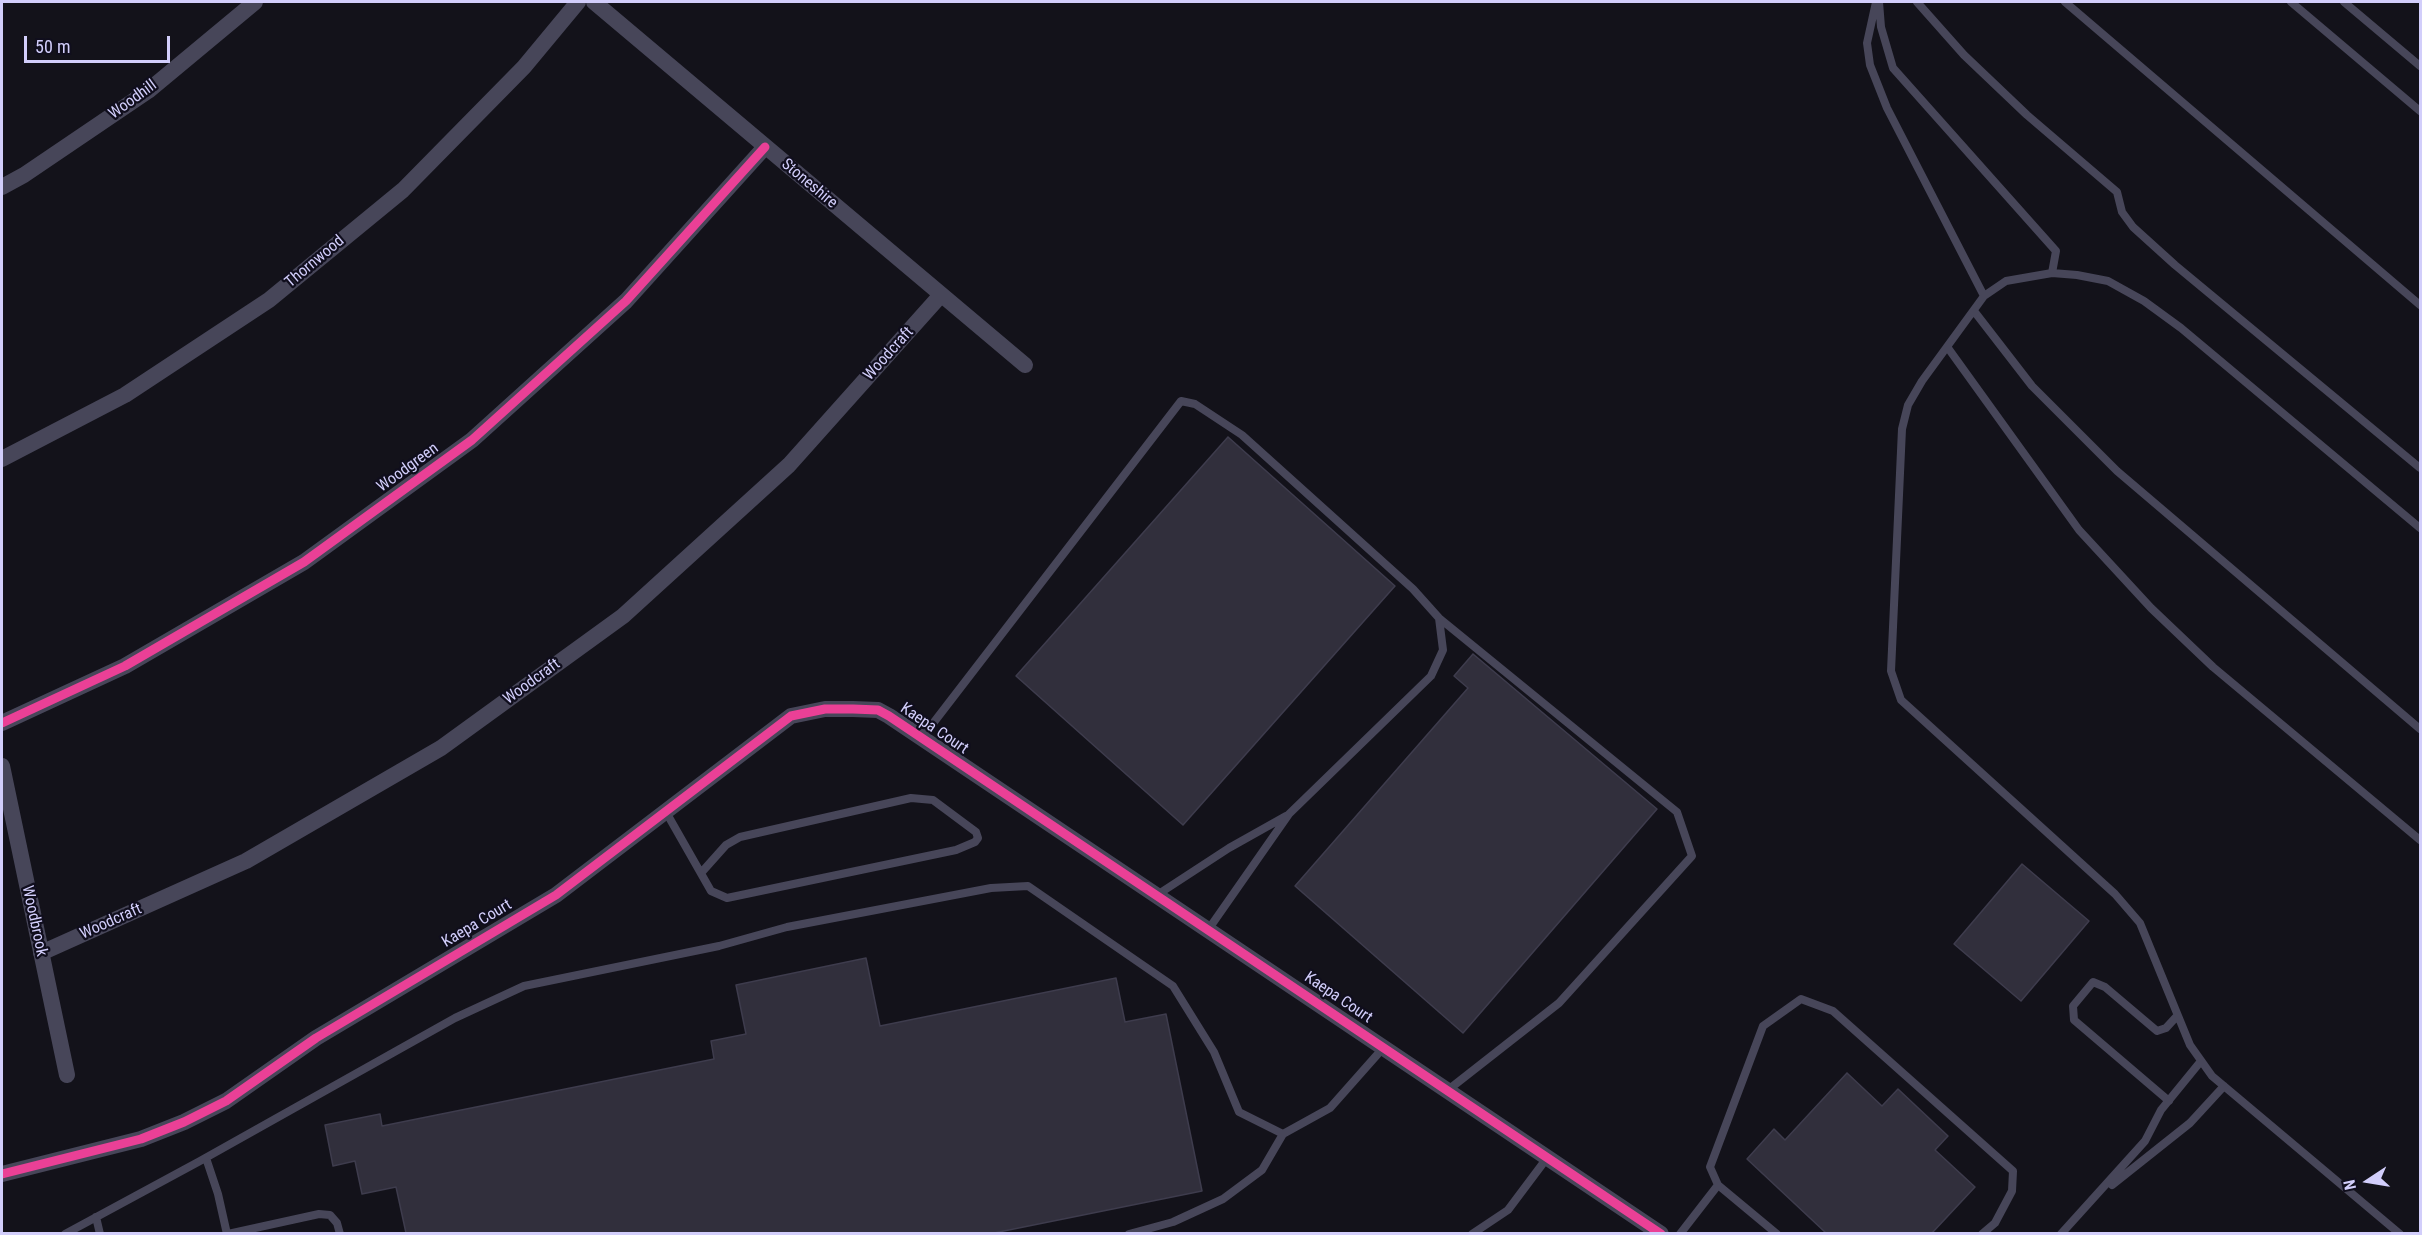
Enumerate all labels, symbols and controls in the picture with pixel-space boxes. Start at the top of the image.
scale bar [27,24,172,62]
text: 50 m [35,36,70,57]
street label: Woodhill [105,76,161,124]
street label: Stoneshire [777,155,841,213]
street label: Thornwood [282,232,348,292]
street label: Woodcraft [860,323,918,385]
street label: Woodgreen [374,439,442,497]
street label: Woodcraft [500,655,564,709]
street label: Kaepa Court [896,699,972,759]
street label: Woodbrook [17,884,51,958]
street label: Kaepa Court [439,896,515,952]
street label: Woodcraft [77,900,145,944]
street label: Kaepa Court [1300,968,1376,1028]
north arrow [2338,1151,2398,1211]
text: N [2340,1178,2360,1192]

